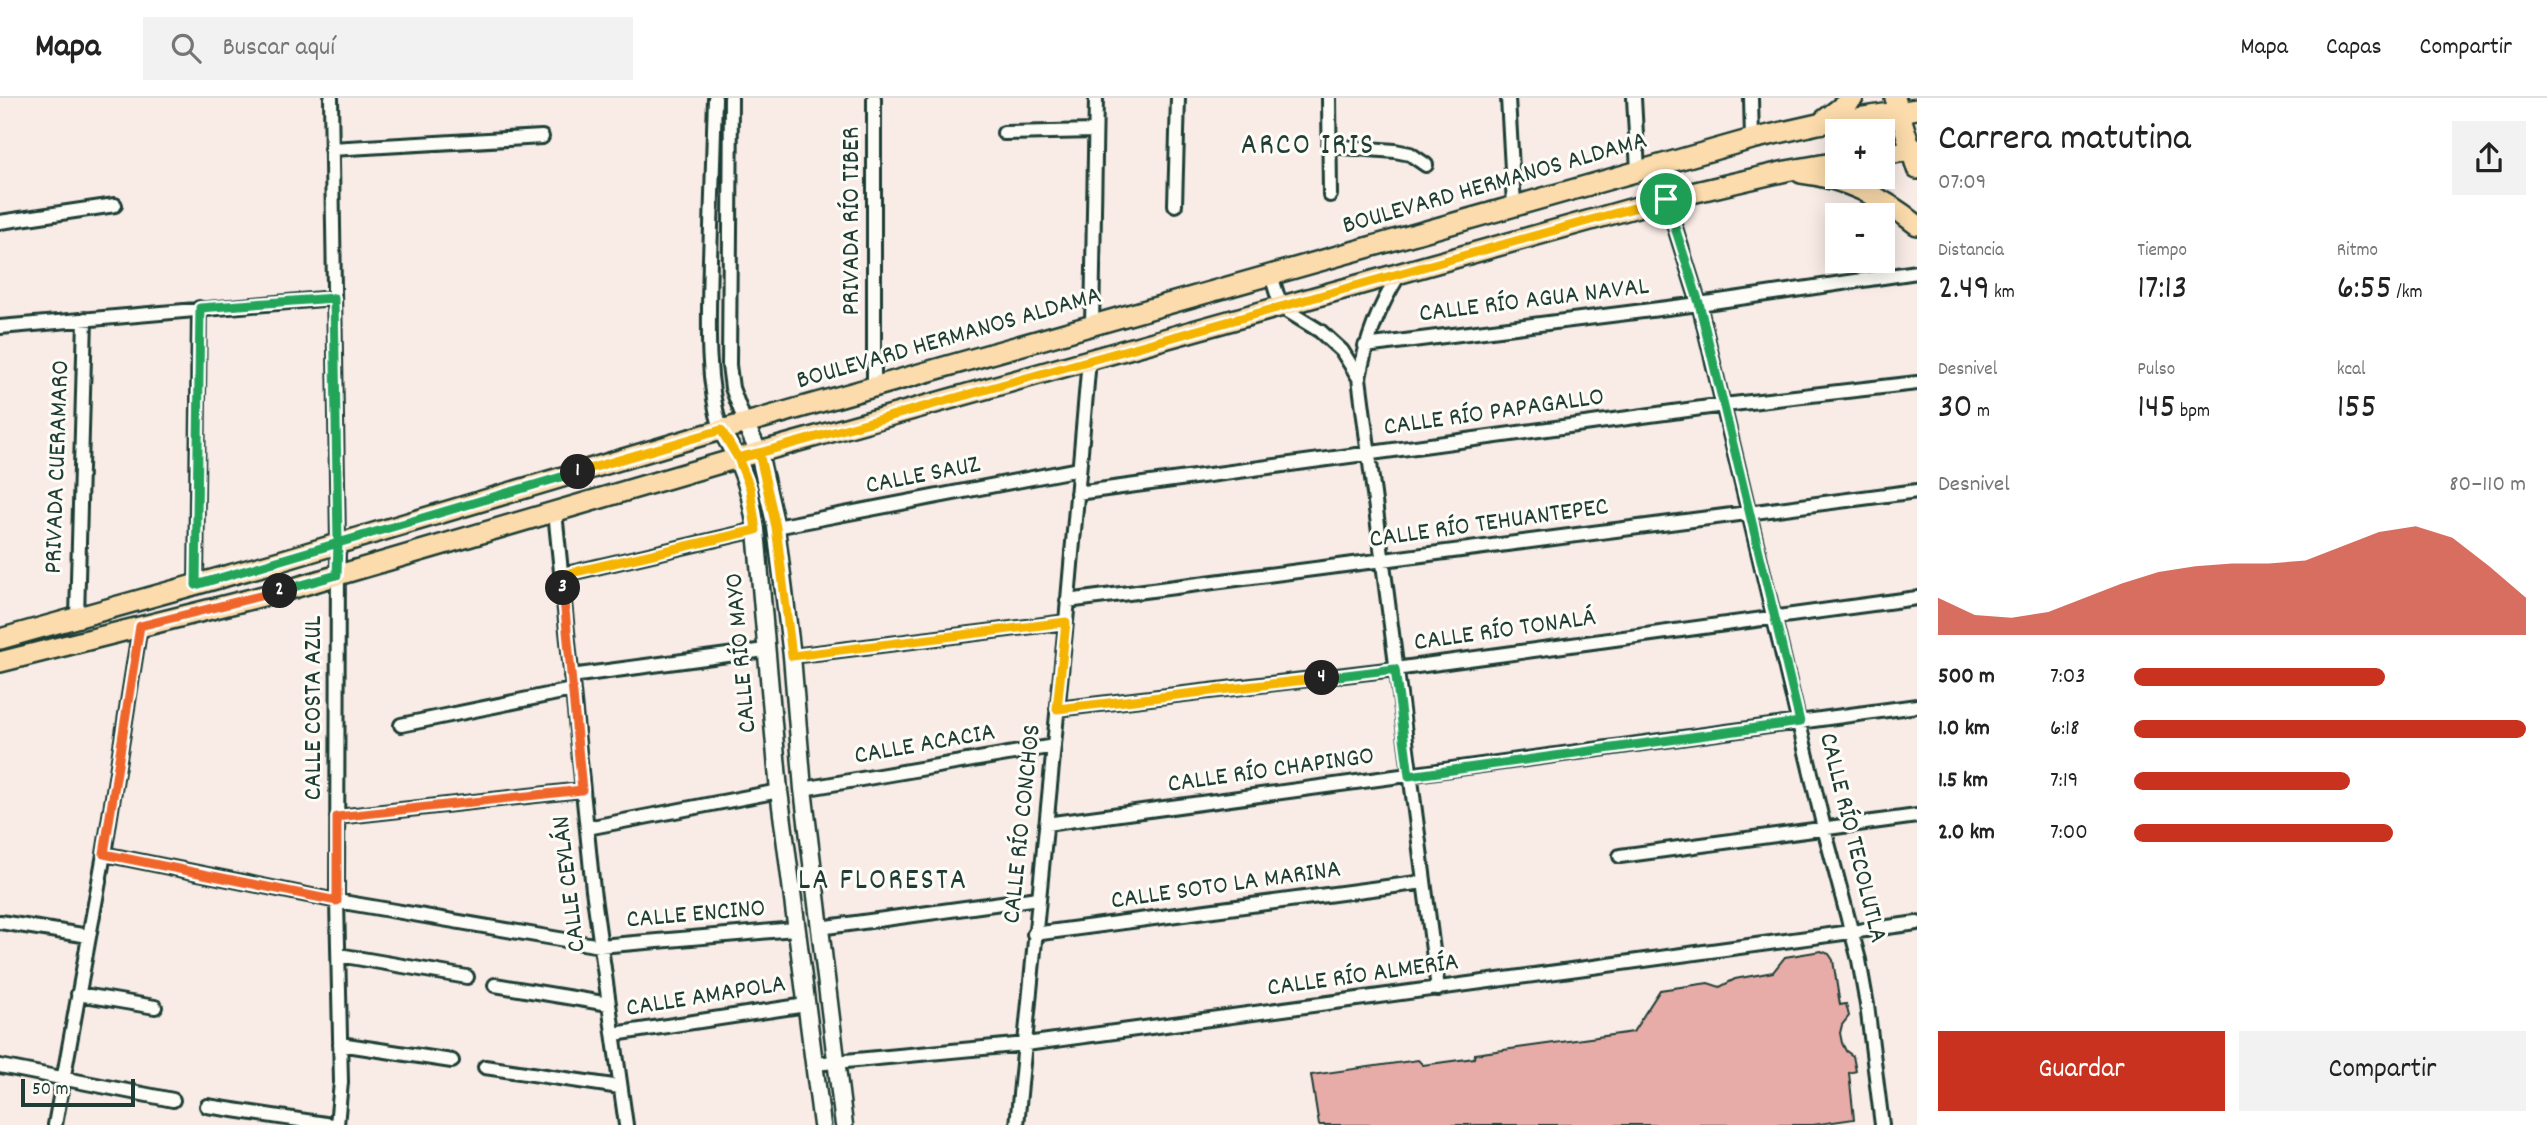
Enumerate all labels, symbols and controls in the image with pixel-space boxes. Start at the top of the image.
search box [143,17,633,80]
text: Mapa [35,25,101,72]
icon: search [167,29,205,67]
text: Buscar aquí [223,30,335,67]
text: Mapa [2240,31,2288,65]
text: Capas [2326,31,2382,65]
text: Compartir [2420,31,2512,65]
text: Carrera matutina [1938,113,2191,168]
map controls [1825,119,1895,273]
button: + [1825,119,1895,189]
button: share [2452,121,2526,195]
street label: BOULEVARD HERMANOS ALDAMA [1338,123,1652,245]
district label: ARCO IRIS [1241,126,1375,169]
street label: PRIVADA RÍO TIBER [834,127,871,315]
text: 07:09 [1938,167,1986,200]
pin [1636,169,1696,229]
icon: arrive [1647,180,1685,218]
button: − [1825,203,1895,273]
text: Distancia [1938,238,2004,265]
text: Tiempo [2137,238,2187,265]
text: Ritmo [2337,238,2378,265]
text: 2.49 [1938,265,1990,315]
text: 17:13 [2137,265,2187,315]
text: 6:55 [2337,265,2392,315]
street label: CALLE RÍO AGUA NAVAL [1417,269,1651,333]
street label: BOULEVARD HERMANOS ALDAMA [792,278,1106,400]
text: km [1990,280,2015,307]
text: /km [2392,280,2423,307]
text: Desnivel [1938,357,1997,384]
text: Pulso [2137,357,2175,384]
text: kcal [2337,357,2366,384]
street label: PRIVADA CUERAMARO [36,359,80,575]
street label: CALLE RÍO PAPAGALLO [1381,379,1607,447]
text: 30 [1938,384,1973,434]
text: 145 [2137,384,2176,434]
text: 155 [2337,384,2377,434]
text: m [1973,399,1990,426]
text: bpm [2176,399,2210,426]
street label: CALLE SAUZ [863,447,984,505]
pin: 1 [560,454,596,490]
text: 1 [575,458,580,485]
text: Desnivel [1938,469,2010,502]
text: 80–110 m [2449,469,2526,502]
street label: CALLE RÍO TEHUANTEPEC [1367,489,1611,559]
pin: 3 [546,570,580,606]
street label: CALLE RÍO MAYO [717,571,767,735]
pin: 2 [262,574,298,608]
text: 3 [558,574,567,601]
text: 2 [275,577,284,604]
street label: CALLE RÍO TONALÁ [1412,600,1598,662]
street label: CALLE COSTA AZUL [296,615,333,800]
pin: 4 [1304,660,1340,696]
text: 500 m [1938,661,1995,694]
text: 7:03 [2050,661,2085,694]
text: 4 [1318,664,1325,691]
text: 1.0 km [1938,713,1990,746]
text: 6:18 [2050,713,2079,746]
street label: CALLE ACACIA [852,714,998,776]
street label: CALLE RÍO CONCHOS [994,723,1052,925]
street label: CALLE RÍO TECOLUTLA [1808,729,1896,947]
street label: CALLE RÍO CHAPINGO [1165,738,1377,804]
text: 1.5 km [1938,765,1988,798]
text: 7:19 [2050,765,2078,798]
street label: CALLE CEYLÁN [543,814,597,954]
text: 2.0 km [1938,817,1995,850]
text: 7:00 [2050,817,2088,850]
street label: CALLE SOTO LA MARINA [1109,852,1343,920]
district label: LA FLORESTA [798,861,968,904]
street label: CALLE ENCINO [625,890,767,940]
street label: CALLE RÍO ALMERÍA [1265,944,1461,1008]
street label: CALLE AMAPOLA [623,966,789,1028]
button: Guardar [1938,1031,2225,1111]
button: Compartir [2239,1031,2526,1111]
scale bar [21,1076,135,1108]
text: 50 m [32,1077,69,1104]

